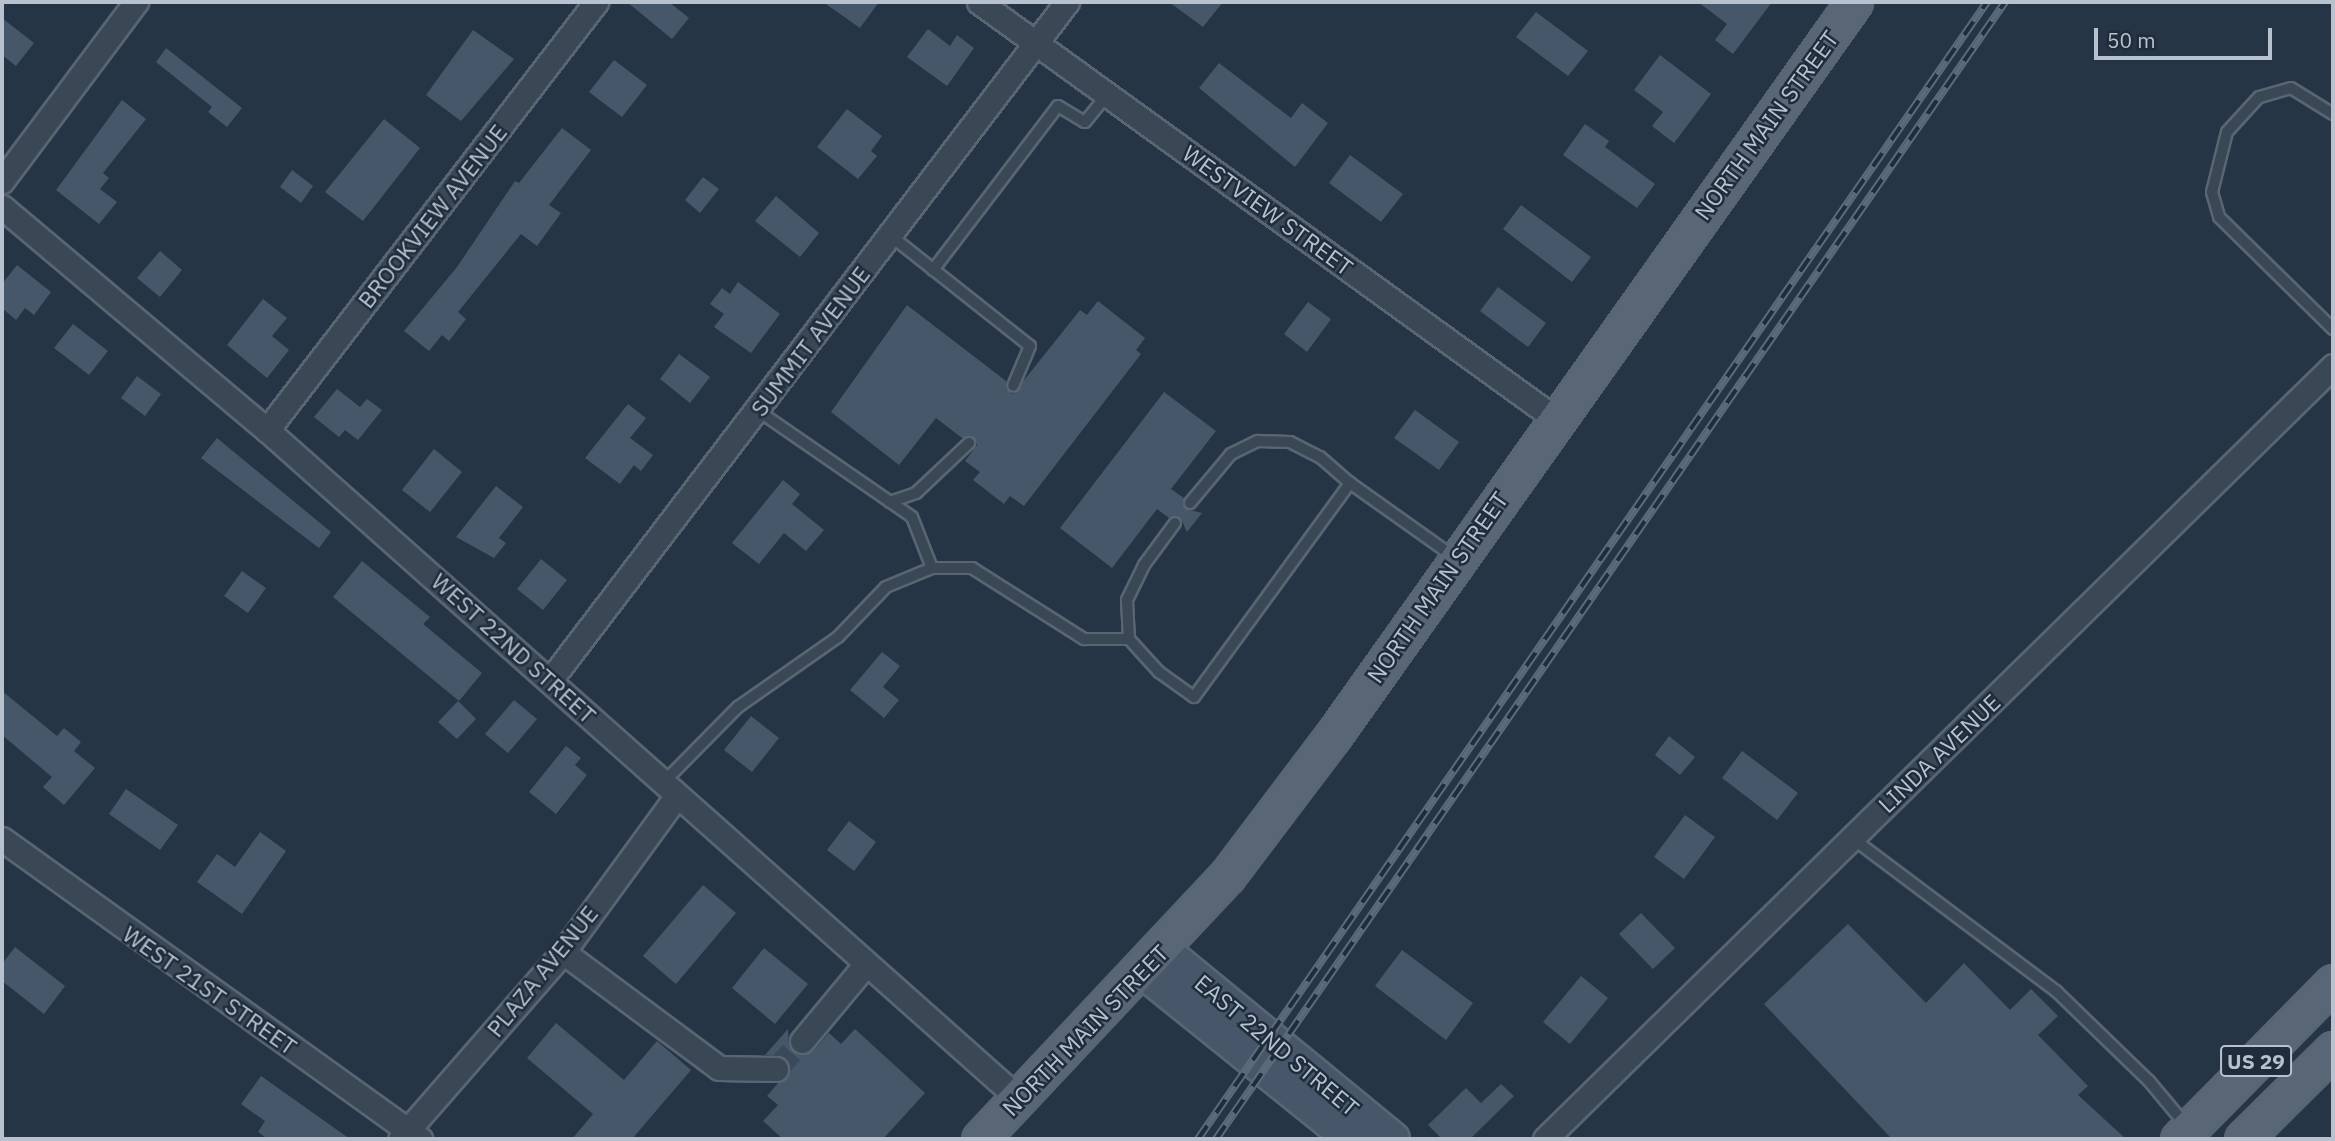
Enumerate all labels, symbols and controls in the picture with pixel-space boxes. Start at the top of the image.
scale bar [2097,14,2276,58]
street label: NORTH MAIN STREET [1688,25,1844,225]
text: 50 m [2107,26,2156,54]
street label: BROOKVIEW AVENUE [352,119,512,313]
street label: WESTVIEW STREET [1177,139,1359,281]
street label: SUMMIT AVENUE [745,261,875,421]
street label: NORTH MAIN STREET [1361,486,1513,688]
street label: WEST 22ND STREET [426,567,602,729]
street label: LINDA AVENUE [1872,688,2006,818]
street label: PLAZA AVENUE [481,900,603,1042]
street label: WEST 21ST STREET [118,920,302,1060]
street label: NORTH MAIN STREET [996,939,1174,1121]
street label: EAST 22ND STREET [1189,968,1365,1122]
road number: US 29 [2219,1044,2293,1078]

